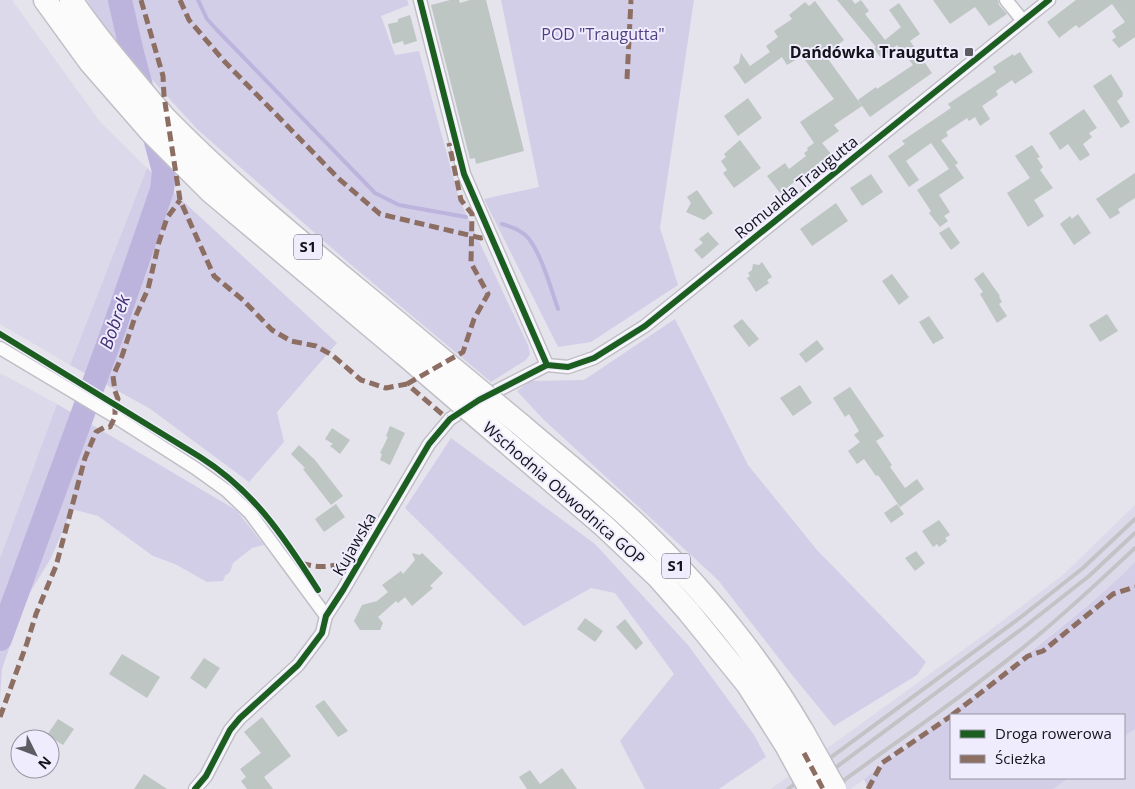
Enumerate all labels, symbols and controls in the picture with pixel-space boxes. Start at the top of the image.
park label: POD "Traugutta" [541,23,665,45]
place label: Dańdówka Traugutta [790,41,959,63]
marker: Dańdówka Traugutta [963,46,975,58]
street label: Romualda Traugutta [730,130,862,244]
road number: S1 [294,234,322,260]
water label: Bobrek [93,290,135,352]
street label: Wschodnia Obwodnica GOP [478,416,650,570]
street label: Kujawska [327,508,381,580]
road number: S1 [662,554,690,578]
legend [950,714,1125,779]
text: Droga rowerowa [995,723,1112,743]
north arrow [10,729,60,779]
text: Ścieżka [995,748,1046,768]
text: N [34,752,56,774]

